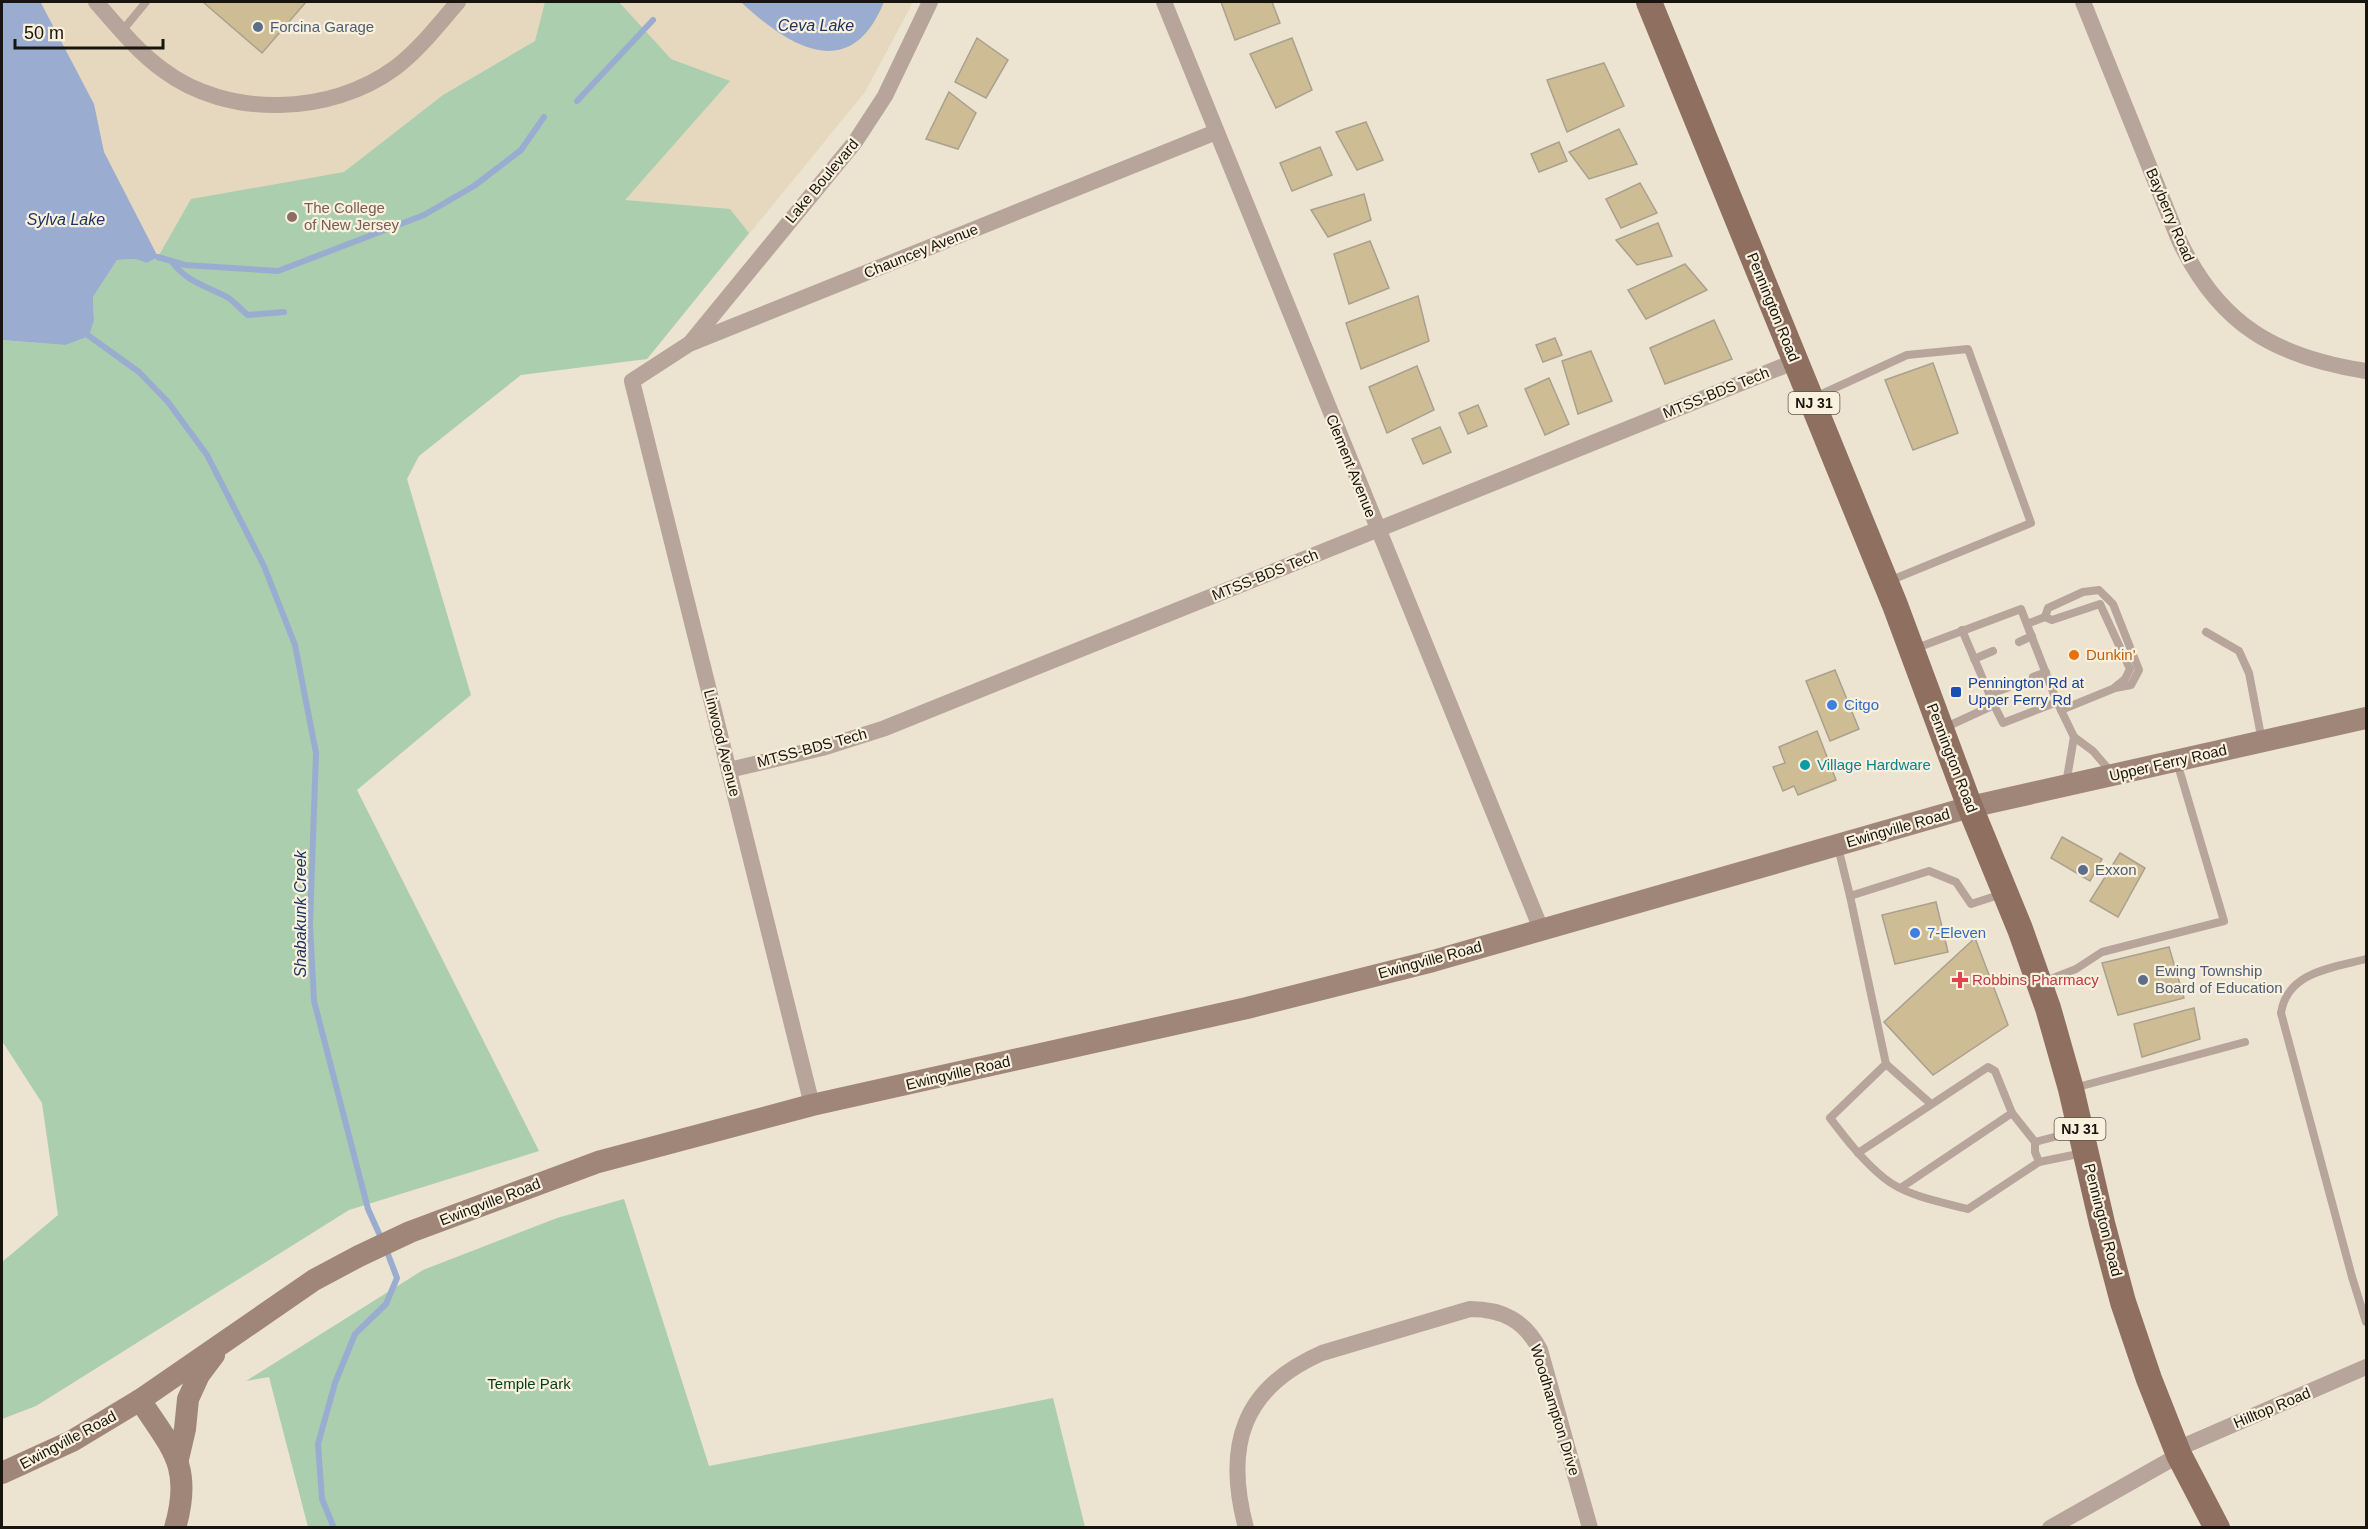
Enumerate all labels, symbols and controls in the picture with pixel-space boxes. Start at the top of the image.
scale bar [15,12,164,50]
water label: Ceva Lake [778,17,854,34]
place label: Forcina Garage [270,18,374,35]
marker: Forcina Garage [251,20,265,34]
text: 50 m [24,23,64,43]
street label: Lake Boulevard [782,135,862,226]
street label: Bayberry Road [2143,165,2198,264]
place label: The College of New Jersey [304,199,400,233]
marker: The College of New Jersey [285,210,299,224]
water label: Sylva Lake [27,211,105,228]
street label: Chauncey Avenue [861,220,980,281]
street label: Pennington Road [1744,250,1803,364]
street label: MTSS-BDS Tech [1660,363,1771,422]
road number: NJ 31 [1788,392,1840,414]
street label: Clement Avenue [1323,412,1380,520]
street label: MTSS-BDS Tech [1209,545,1320,604]
place label: Dunkin' [2086,646,2136,663]
marker: Dunkin' [2067,648,2081,662]
place label: Pennington Rd at Upper Ferry Rd [1968,674,2085,708]
marker: Pennington Rd at Upper Ferry Rd [1949,685,1963,699]
street label: Linwood Avenue [701,688,744,798]
place label: Citgo [1844,696,1879,713]
marker: Citgo [1825,698,1839,712]
street label: Pennington Road [1924,701,1981,815]
street label: MTSS-BDS Tech [755,725,869,770]
street label: Upper Ferry Road [2107,741,2228,784]
place label: Village Hardware [1817,756,1931,773]
marker: Village Hardware [1798,758,1812,772]
street label: Ewingville Road [1844,805,1952,850]
water label: Shabakunk Creek [292,849,309,978]
place label: Exxon [2095,861,2137,878]
marker: Exxon [2076,863,2090,877]
place label: 7-Eleven [1927,924,1986,941]
marker: 7-Eleven [1908,926,1922,940]
street label: Ewingville Road [1376,937,1484,982]
place label: Ewing Township Board of Education [2155,962,2283,996]
place label: Robbins Pharmacy [1972,971,2099,988]
marker: Robbins Pharmacy [1953,973,1967,987]
marker: Ewing Township Board of Education [2136,973,2150,987]
street label: Ewingville Road [904,1052,1012,1093]
road number: NJ 31 [2054,1118,2106,1140]
street label: Pennington Road [2081,1162,2126,1278]
street label: Ewingville Road [437,1174,543,1229]
street label: Woodhampton Drive [1527,1342,1584,1478]
park label: Temple Park [487,1375,571,1392]
street label: Hilltop Road [2231,1384,2313,1431]
street label: Ewingville Road [17,1407,119,1472]

